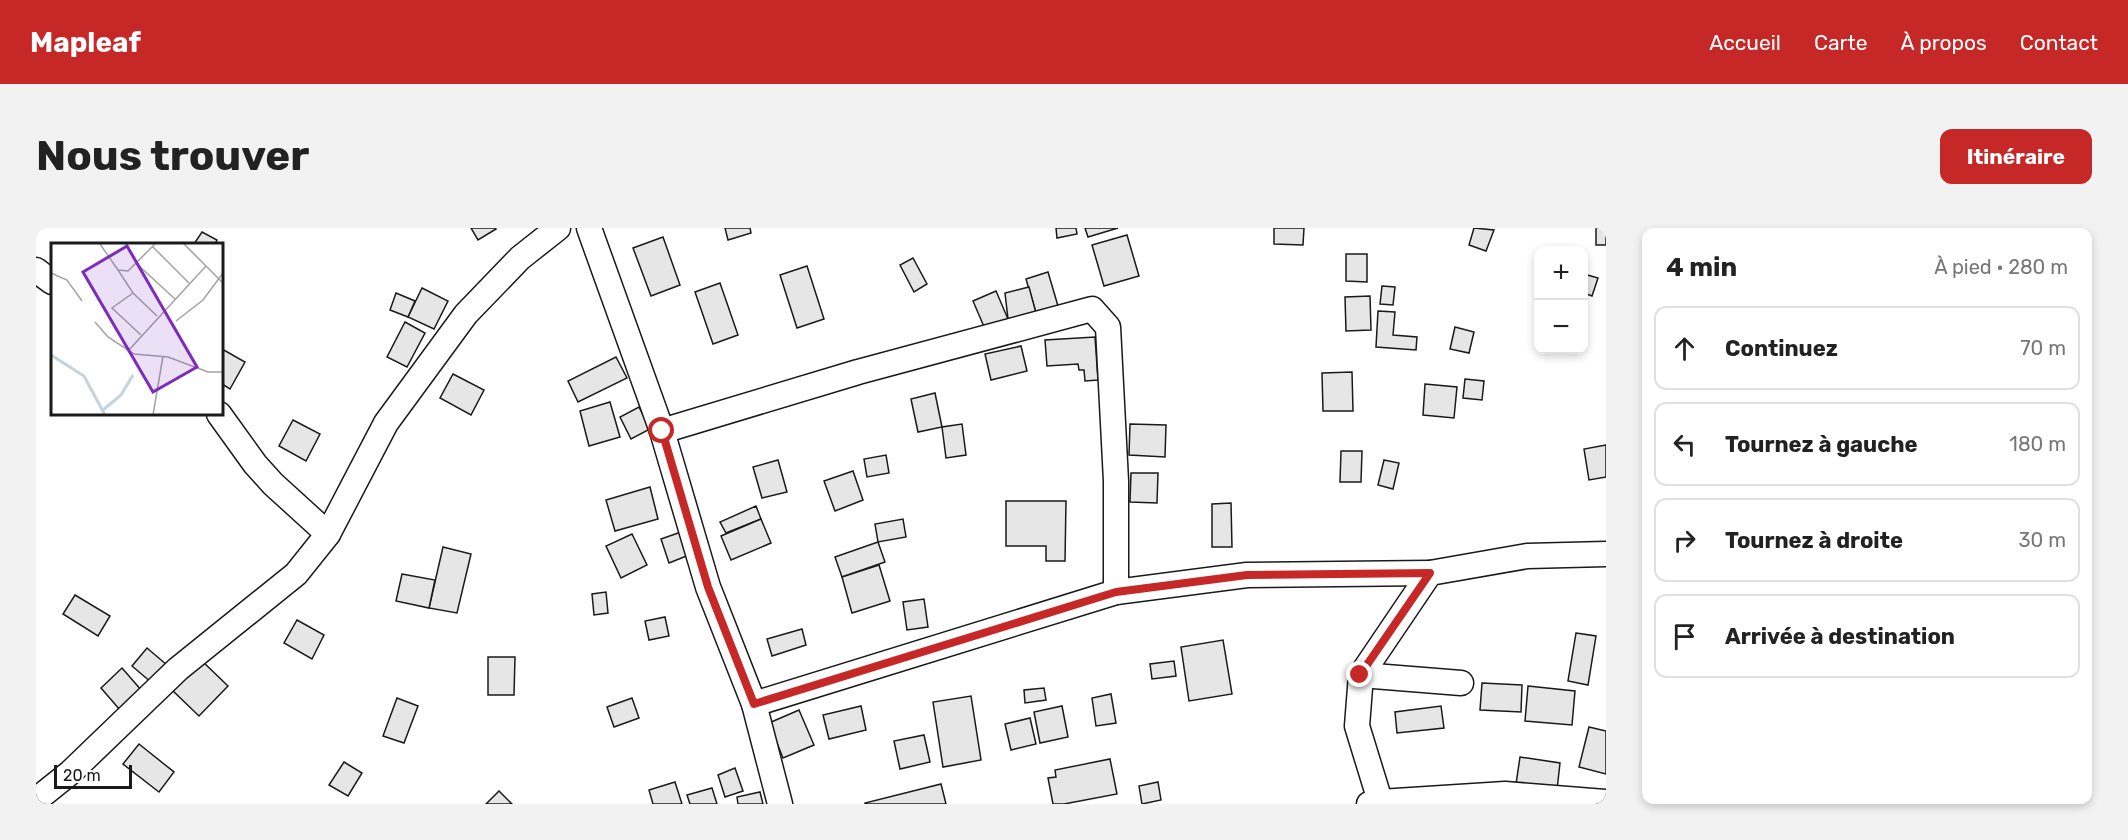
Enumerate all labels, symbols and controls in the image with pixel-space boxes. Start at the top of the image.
text: Mapleaf [30,26,141,59]
text: Accueil [1709,30,1781,55]
text: Carte [1814,30,1867,55]
text: À propos [1900,30,1987,55]
text: Contact [2020,30,2098,55]
button: Itinéraire [1940,129,2092,184]
text: Nous trouver [36,131,309,181]
inset map [51,243,224,416]
map controls [1534,246,1588,354]
button: + [1534,246,1588,300]
text: 4 min [1666,252,1737,283]
text: À pied · 280 m [1934,255,2068,279]
button: − [1534,300,1588,354]
icon: ahead [1668,332,1701,365]
text: Continuez [1725,335,1838,362]
text: 70 m [2020,336,2066,360]
route start [648,417,674,443]
icon: left [1668,428,1701,461]
text: Tournez à gauche [1725,431,1918,458]
text: 180 m [2009,432,2066,456]
icon: right [1668,524,1701,557]
text: Tournez à droite [1725,527,1903,554]
text: 30 m [2019,528,2066,552]
icon: arrive [1668,620,1701,653]
text: Arrivée à destination [1725,623,1955,650]
route end [1346,661,1372,687]
scale bar [54,762,132,790]
text: 20 m [63,766,101,785]

